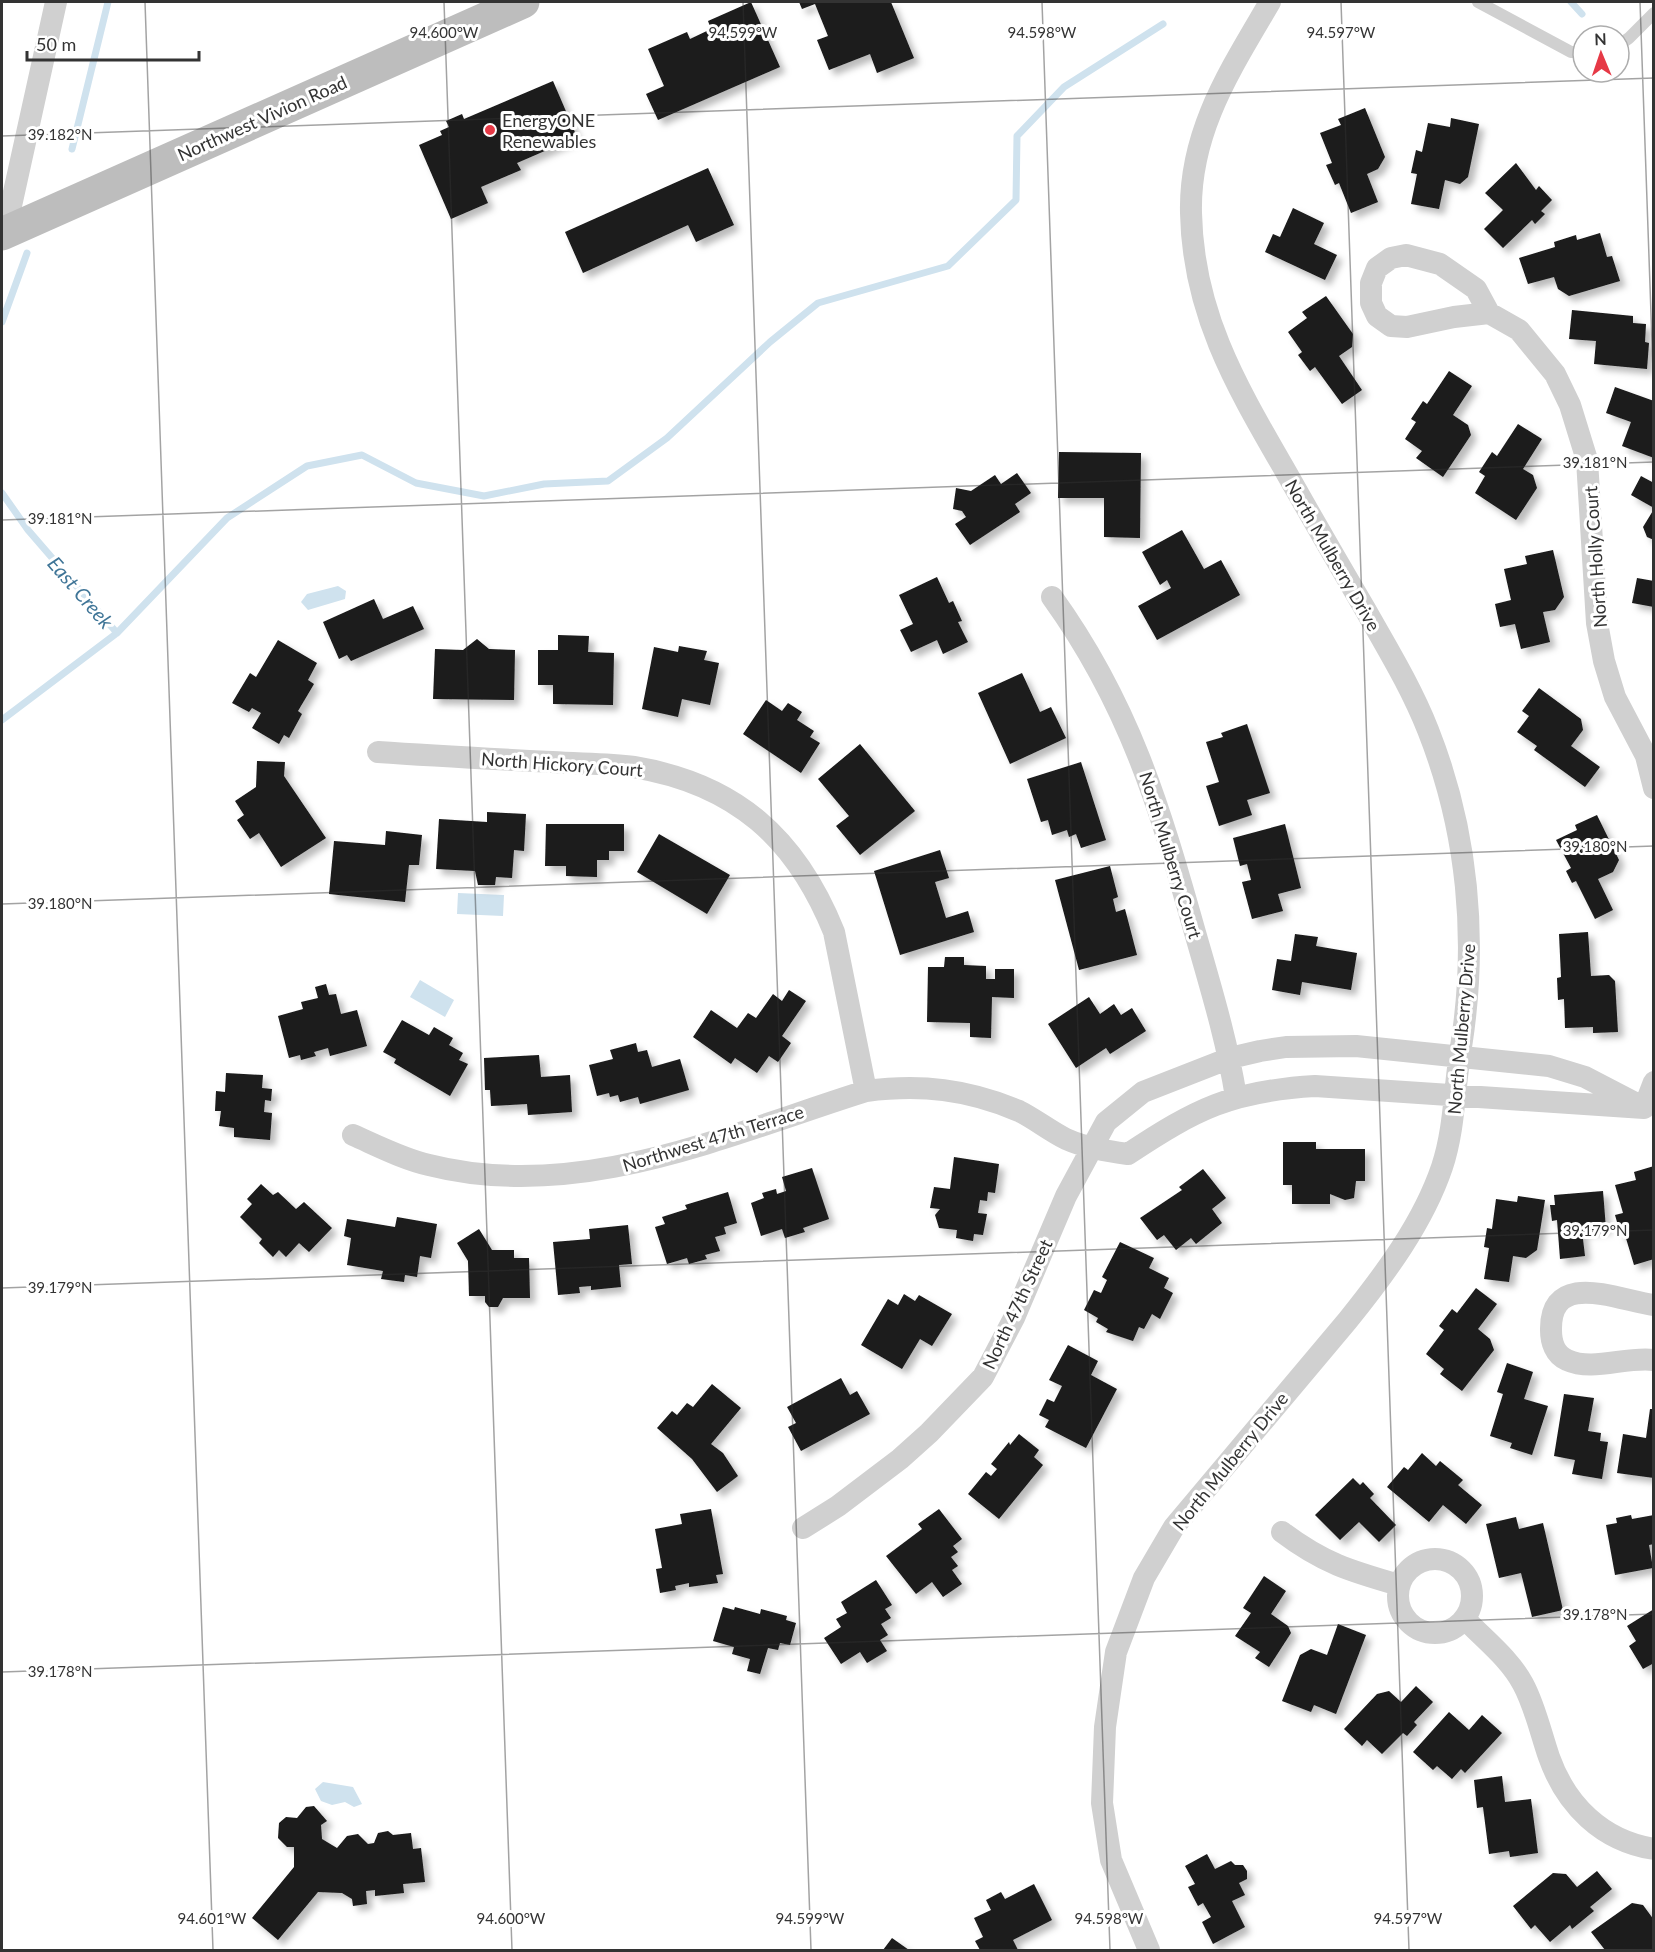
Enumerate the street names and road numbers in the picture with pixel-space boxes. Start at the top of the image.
street label: Northwest Vivion Road [174,71,350,165]
street label: North Mulberry Drive [1281,475,1385,635]
street label: North Holly Court [1579,485,1611,629]
street label: North Hickory Court [481,747,644,781]
street label: North Mulberry Court [1135,769,1207,942]
street label: North Mulberry Drive [1443,943,1479,1115]
street label: Northwest 47th Terrace [620,1100,806,1176]
street label: North 47th Street [977,1235,1057,1372]
street label: North Mulberry Drive [1168,1388,1292,1534]

